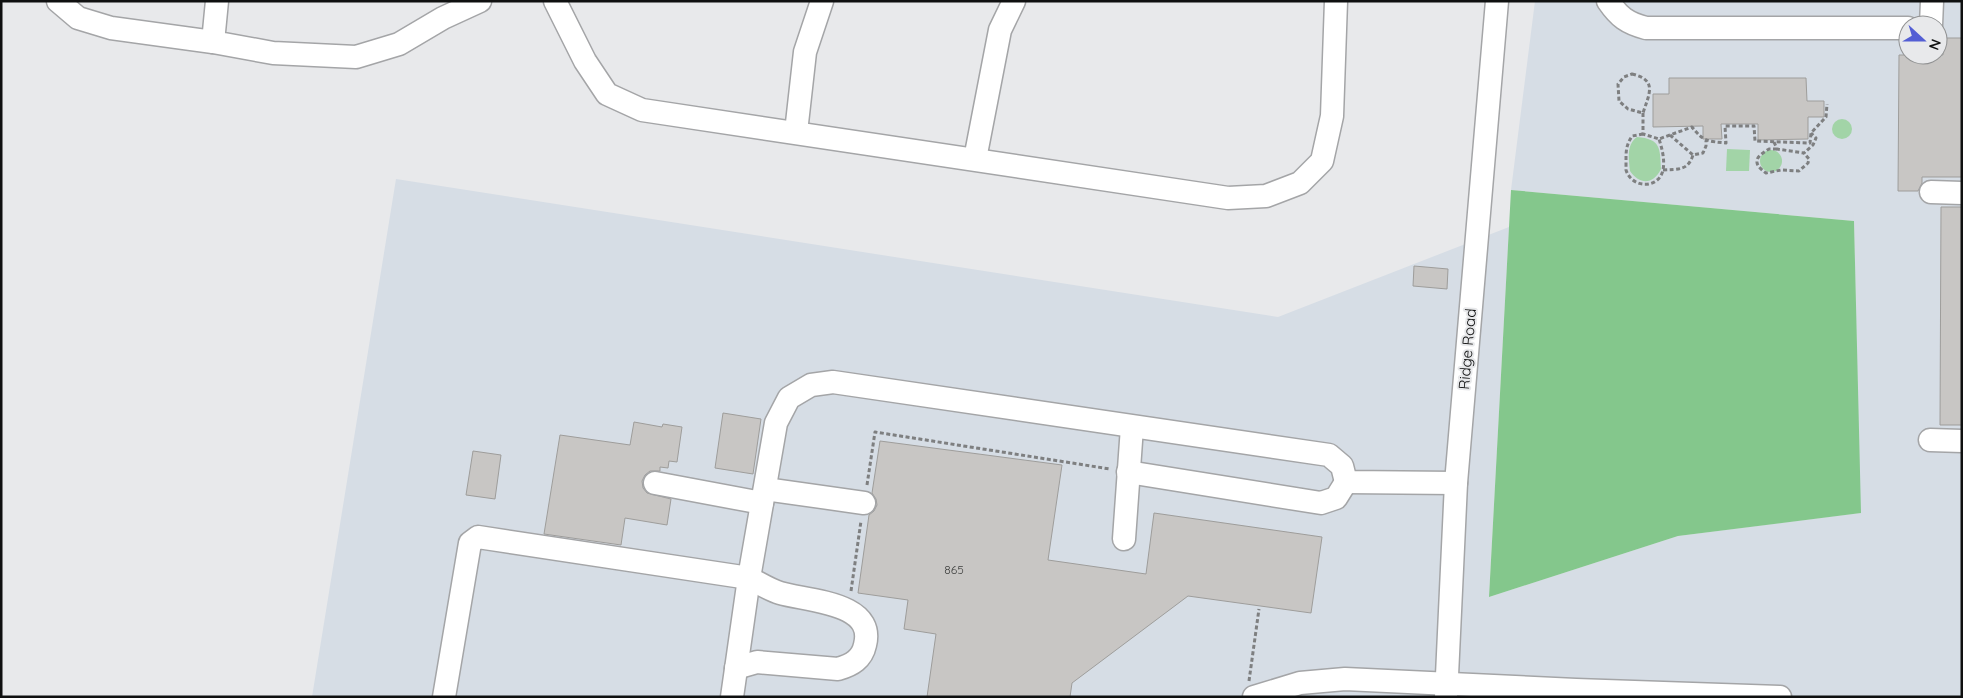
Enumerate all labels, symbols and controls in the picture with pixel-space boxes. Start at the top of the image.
north arrow [1898,15,1948,65]
text: N [1925,37,1945,53]
street label: Ridge Road [1454,308,1480,390]
house number: 865 [944,562,964,577]

